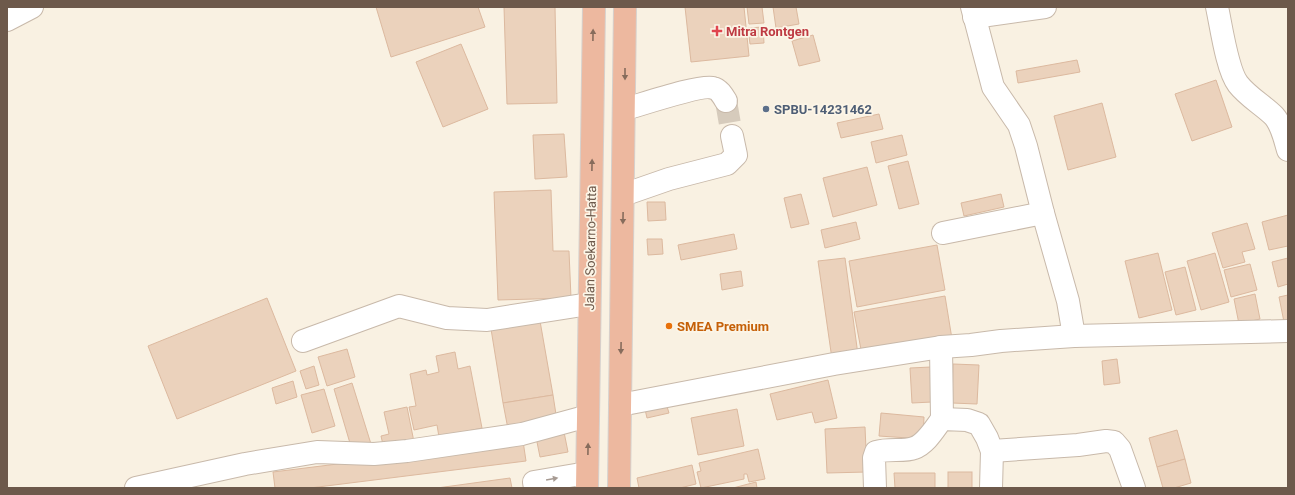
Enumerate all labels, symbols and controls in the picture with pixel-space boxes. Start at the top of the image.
place label: Mitra Rontgen [726,24,809,39]
marker: Mitra Rontgen [711,25,723,37]
one-way arrow [590,28,596,41]
one-way arrow [622,68,628,81]
place label: SPBU-14231462 [774,102,872,117]
marker: SPBU-14231462 [761,104,771,114]
one-way arrow [589,158,595,171]
street label: Jalan Soekarno-Hatta [582,185,599,311]
one-way arrow [620,212,626,225]
place label: SMEA Premium [677,319,769,334]
marker: SMEA Premium [664,321,674,331]
one-way arrow [618,342,624,355]
one-way arrow [584,443,591,455]
one-way arrow [546,476,558,482]

